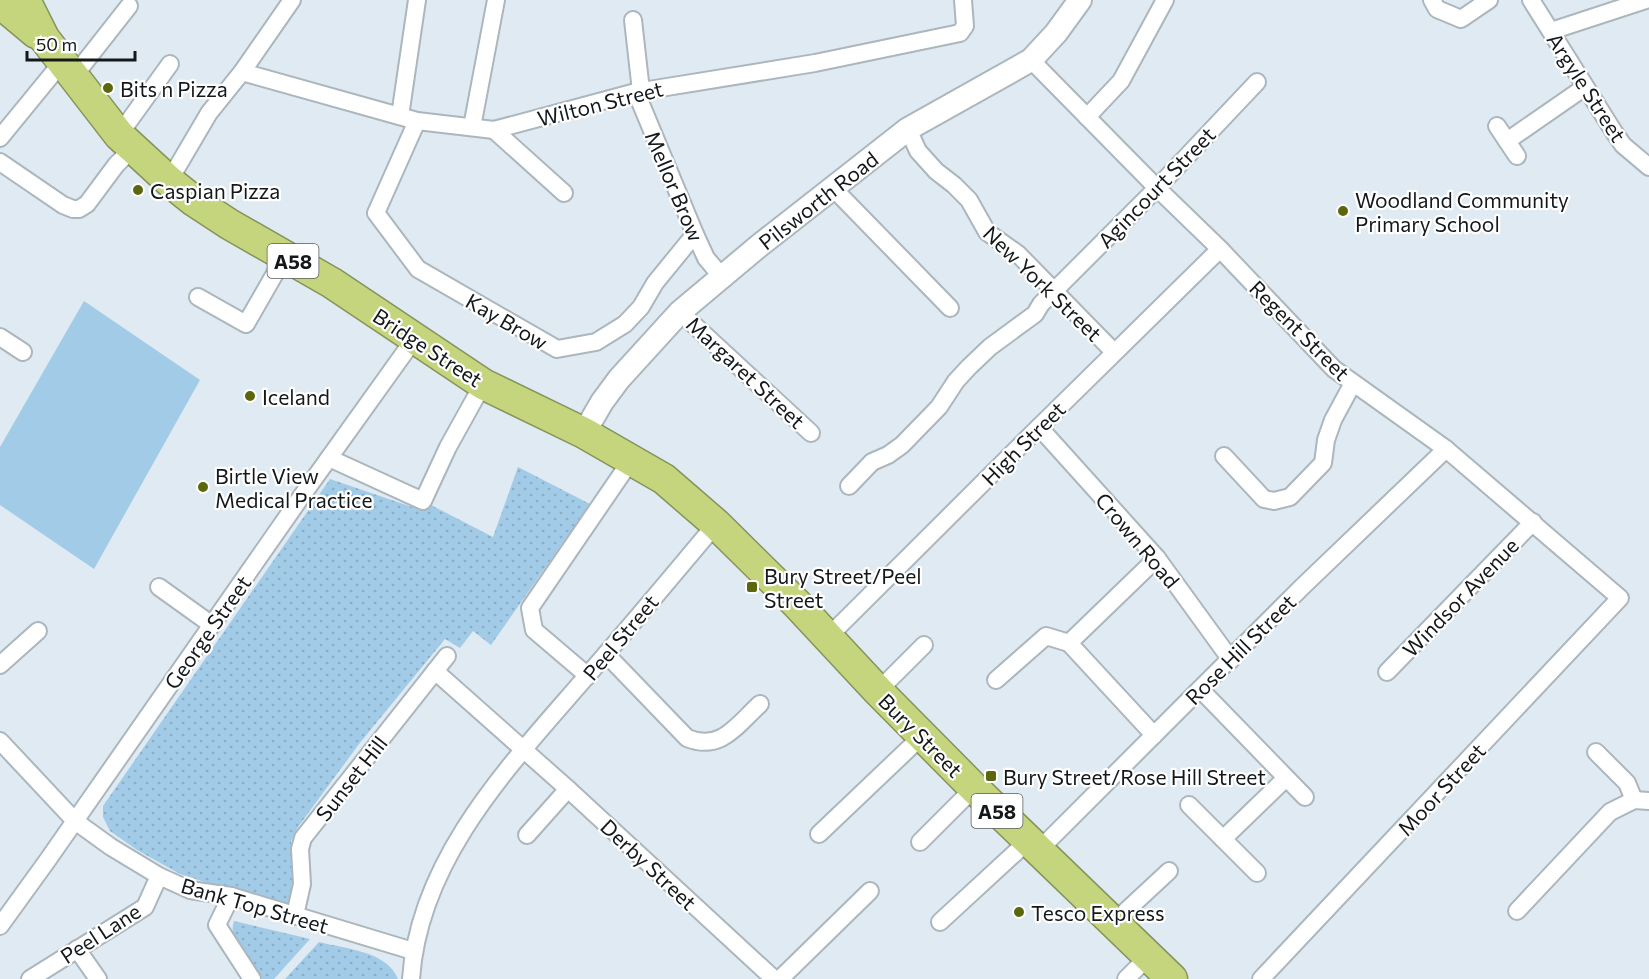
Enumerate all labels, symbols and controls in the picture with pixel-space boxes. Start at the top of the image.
scale bar [27,24,135,62]
street label: Argyle Street [1542,28,1632,146]
text: 50 m [36,33,77,55]
street label: Wilton Street [535,75,665,131]
place label: Bits n Pizza [120,76,228,101]
marker: Bits n Pizza [101,81,115,95]
street label: Agincourt Street [1092,122,1220,252]
street label: Mellor Brow [641,127,709,245]
street label: Pilsworth Road [753,146,883,254]
place label: Caspian Pizza [150,178,280,203]
marker: Caspian Pizza [131,183,145,197]
place label: Woodland Community Primary School [1355,187,1569,236]
marker: Woodland Community Primary School [1336,204,1350,218]
street label: New York Street [979,220,1107,346]
road number: A58 [268,244,318,278]
street label: Regent Street [1245,275,1355,385]
street label: Kay Brow [462,288,553,354]
street label: Bridge Street [369,302,487,392]
street label: Margaret Street [682,311,810,433]
place label: Iceland [262,384,330,409]
marker: Iceland [243,389,257,403]
street label: High Street [976,396,1070,490]
place label: Birtle View Medical Practice [215,463,373,512]
marker: Birtle View Medical Practice [196,480,210,494]
street label: Crown Road [1091,487,1185,593]
street label: Windsor Avenue [1397,532,1523,662]
place label: Bury Street/Peel Street [764,563,922,612]
street label: George Street [159,570,255,694]
marker: Bury Street/Peel Street [745,580,759,594]
street label: Peel Street [577,589,663,685]
street label: Rose Hill Street [1180,589,1300,709]
street label: Bury Street [874,688,968,782]
street label: Sunset Hill [310,731,392,825]
street label: Moor Street [1392,738,1490,840]
place label: Bury Street/Rose Hill Street [1003,764,1266,789]
marker: Bury Street/Rose Hill Street [984,769,998,783]
road number: A58 [972,794,1022,828]
street label: Derby Street [596,813,702,915]
street label: Bank Top Street [178,872,332,938]
street label: Peel Lane [55,898,145,968]
place label: Tesco Express [1031,900,1165,925]
marker: Tesco Express [1012,905,1026,919]

